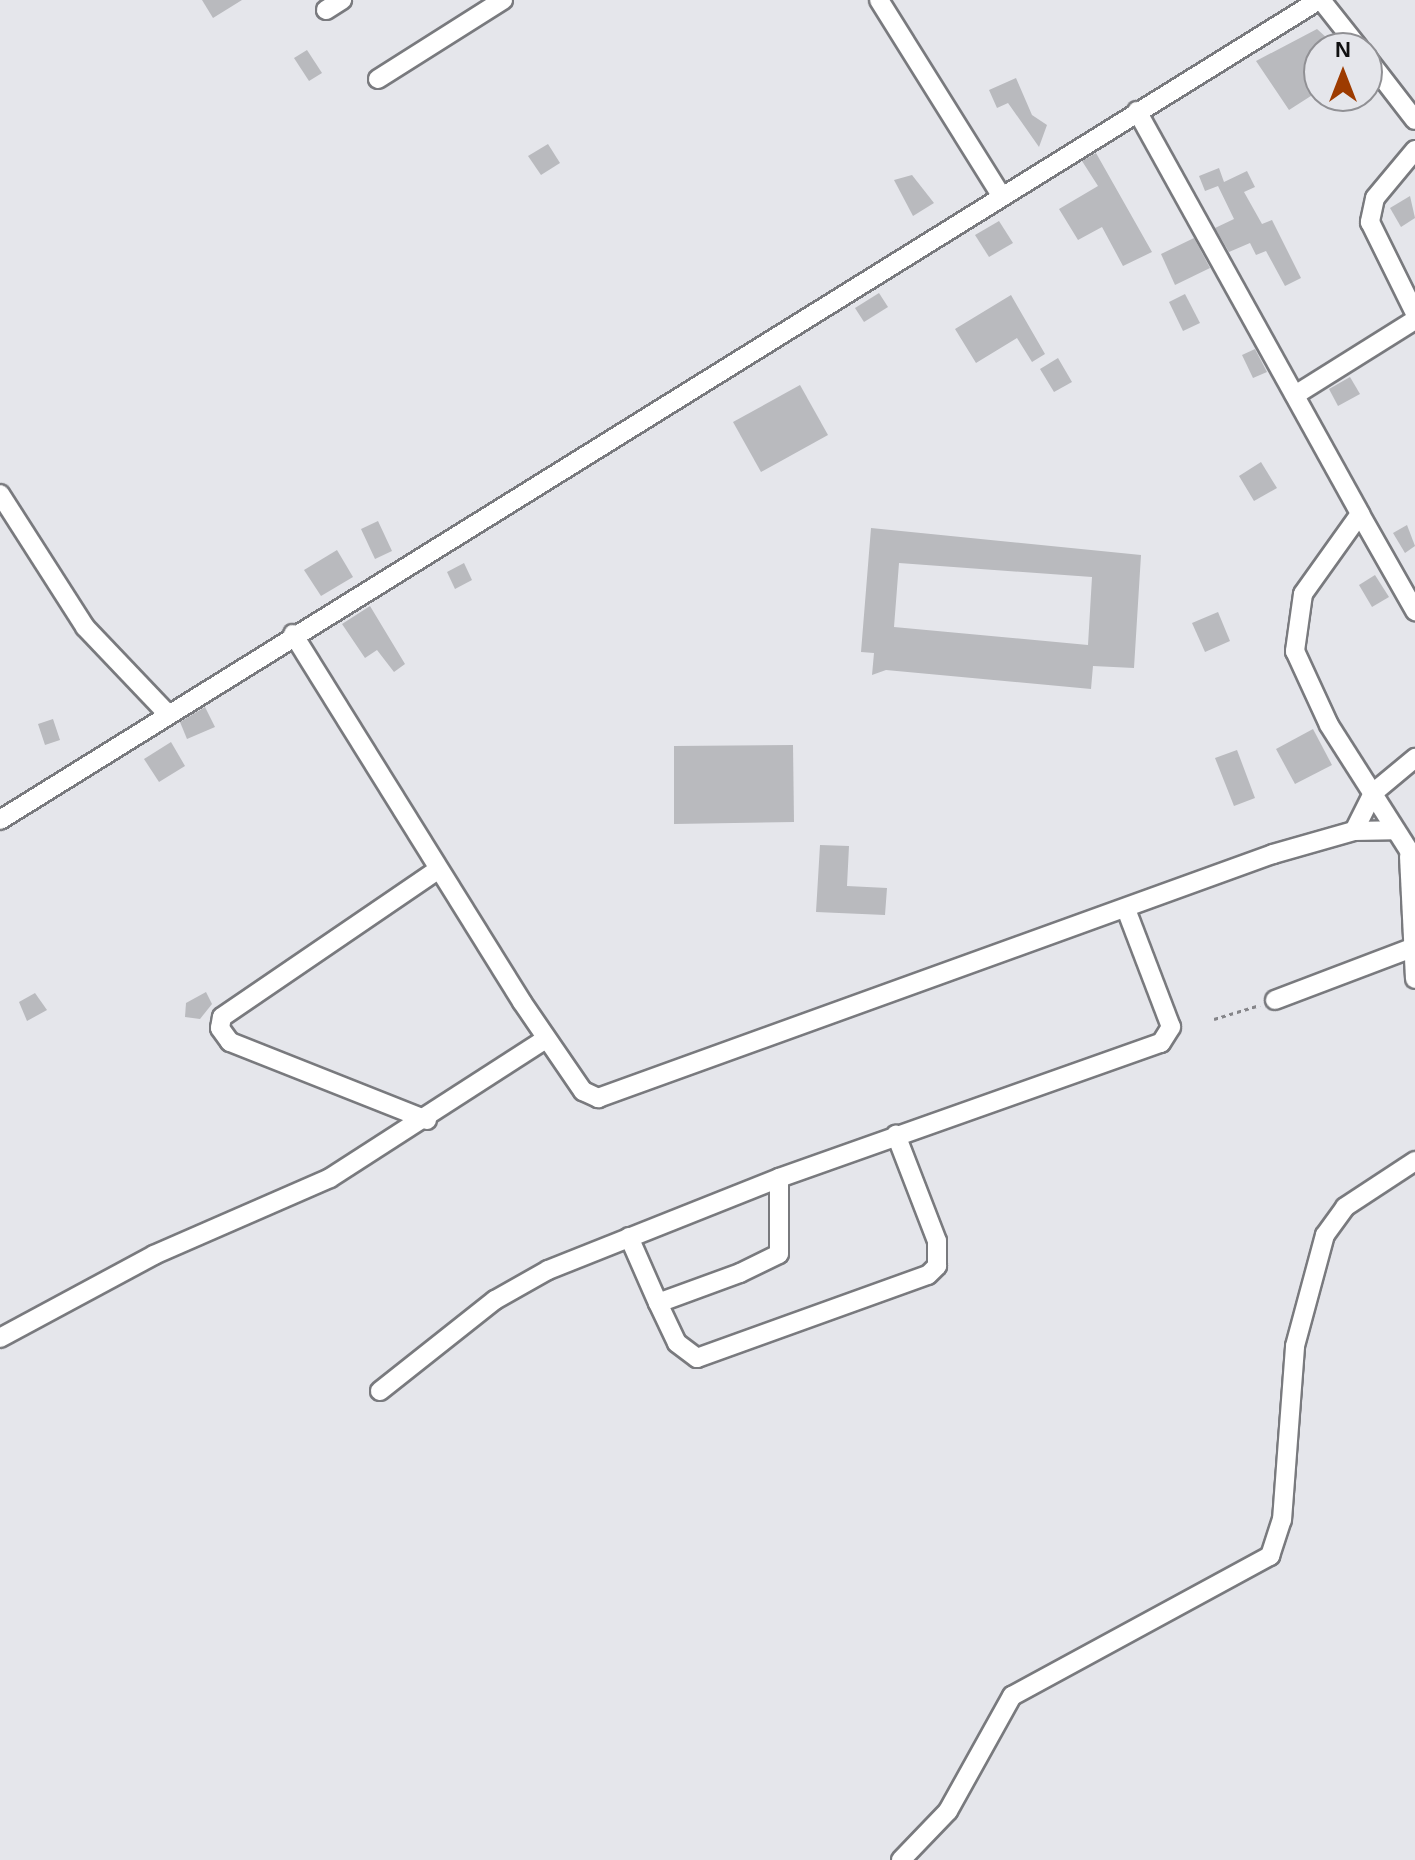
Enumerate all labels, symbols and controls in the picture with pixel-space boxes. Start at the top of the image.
north arrow [1303,32,1383,112]
text: N [1335,37,1351,62]

